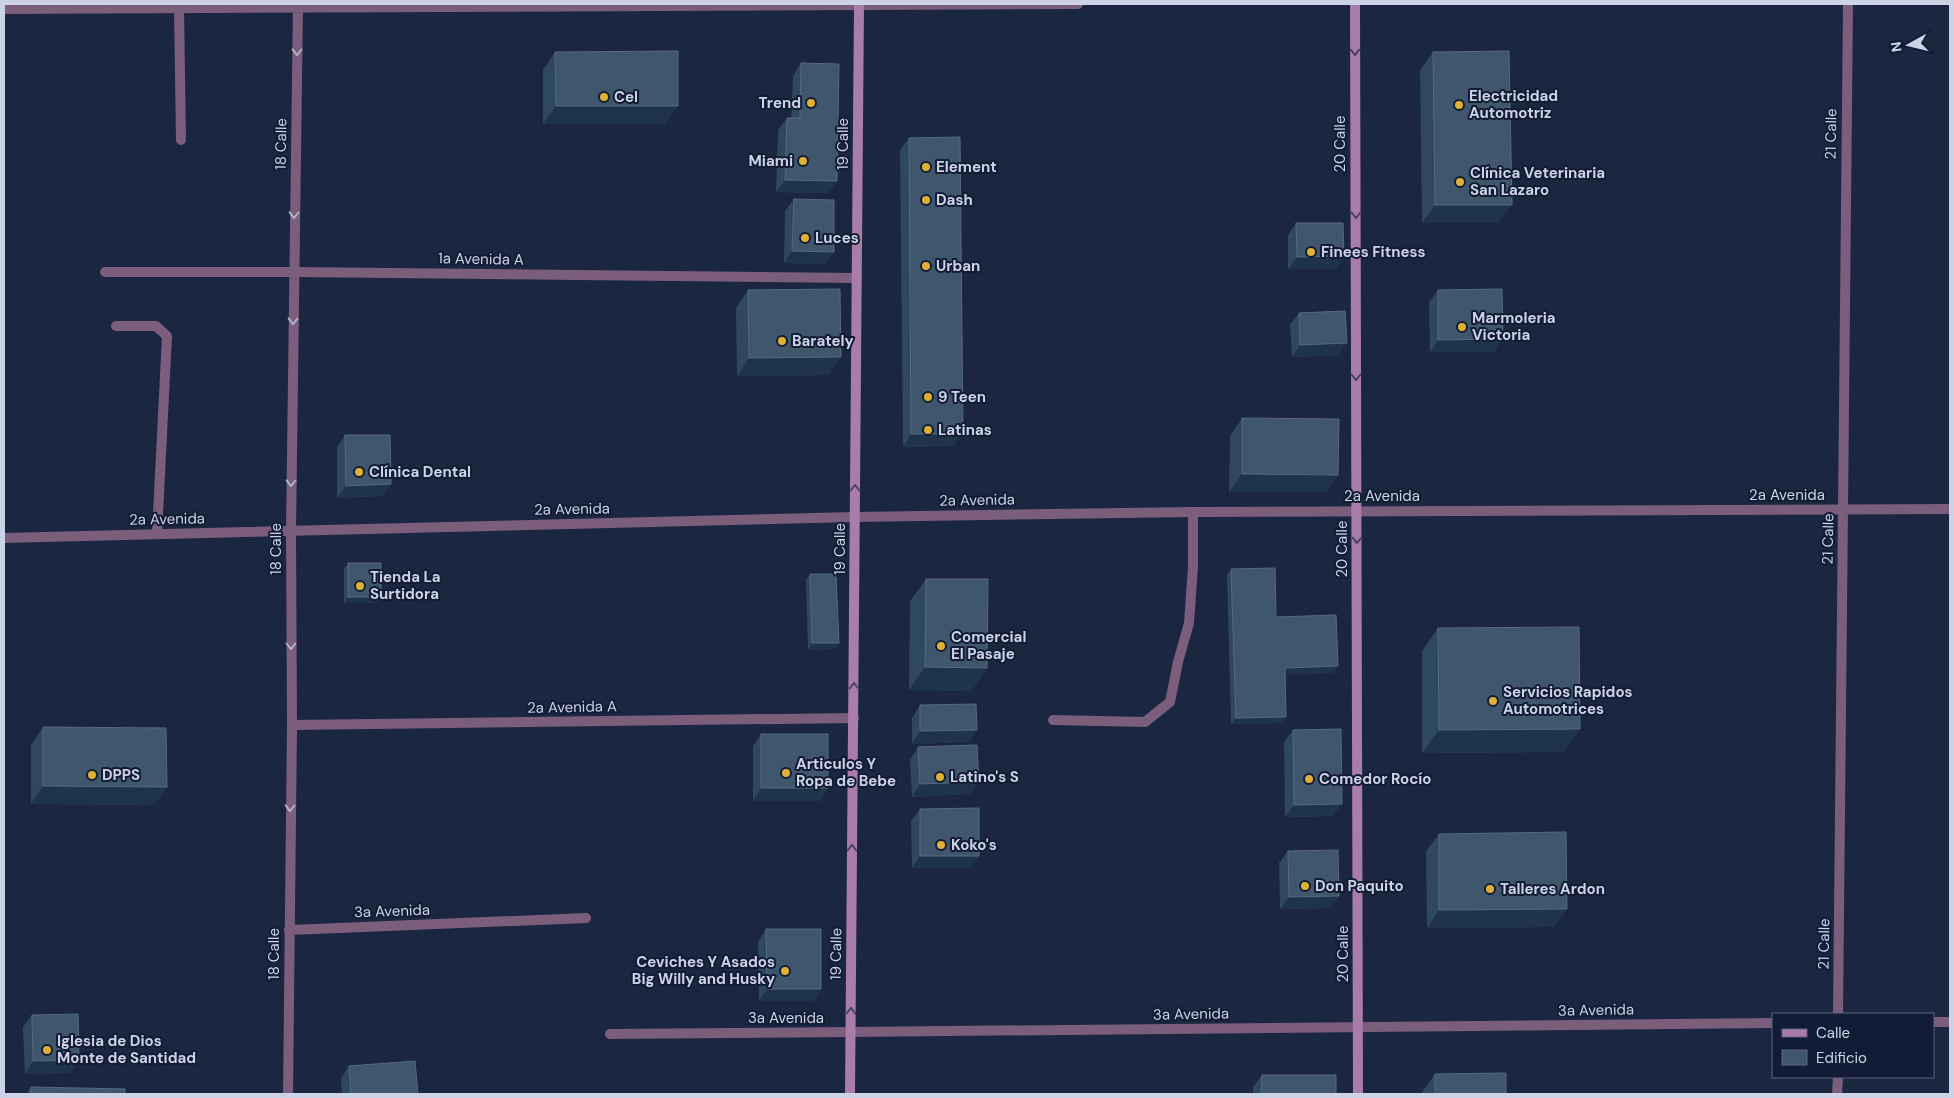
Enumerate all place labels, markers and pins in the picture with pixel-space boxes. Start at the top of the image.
place label: Electricidad Automotriz [1469,86,1558,123]
place label: Cel [614,87,638,107]
marker: Cel [598,91,610,103]
place label: Trend [759,93,801,113]
marker: Trend [805,97,817,109]
marker: Electricidad Automotriz [1453,99,1465,111]
place label: Miami [749,151,793,171]
marker: Miami [797,155,809,167]
place label: Element [936,157,997,177]
marker: Element [920,161,932,173]
place label: Clínica Veterinaria San Lazaro [1470,163,1605,200]
marker: Clínica Veterinaria San Lazaro [1454,176,1466,188]
place label: Dash [936,190,973,210]
marker: Dash [920,194,932,206]
place label: Luces [815,228,859,248]
marker: Luces [799,232,811,244]
place label: Finees Fitness [1321,242,1425,262]
marker: Finees Fitness [1305,246,1317,258]
place label: Urban [936,256,980,276]
marker: Urban [920,260,932,272]
place label: Marmoleria Victoria [1472,308,1556,345]
marker: Marmoleria Victoria [1456,321,1468,333]
place label: Barately [792,331,854,351]
marker: Barately [776,335,788,347]
place label: 9 Teen [938,387,986,407]
marker: 9 Teen [922,391,934,403]
place label: Latinas [938,420,992,440]
marker: Latinas [922,424,934,436]
place label: Clínica Dental [369,462,471,482]
marker: Clínica Dental [353,466,365,478]
place label: Tienda La Surtidora [370,567,441,604]
marker: Tienda La Surtidora [354,580,366,592]
place label: Comercial El Pasaje [951,627,1026,664]
marker: Comercial El Pasaje [935,640,947,652]
place label: Servicios Rapidos Automotrices [1503,682,1633,719]
marker: Servicios Rapidos Automotrices [1487,695,1499,707]
place label: Articulos Y Ropa de Bebe [796,754,896,791]
place label: DPPS [102,765,140,785]
marker: Articulos Y Ropa de Bebe [780,767,792,779]
place label: Latino's S [950,767,1019,787]
marker: DPPS [86,769,98,781]
place label: Comedor Rocío [1319,769,1431,789]
marker: Latino's S [934,771,946,783]
marker: Comedor Rocío [1303,773,1315,785]
place label: Koko's [951,835,997,855]
marker: Koko's [935,839,947,851]
place label: Don Paquito [1315,876,1404,896]
place label: Talleres Ardon [1500,879,1605,899]
marker: Don Paquito [1299,880,1311,892]
marker: Talleres Ardon [1484,883,1496,895]
place label: Ceviches Y Asados Big Willy and Husky [632,952,775,989]
marker: Ceviches Y Asados Big Willy and Husky [779,965,791,977]
place label: Iglesia de Dios Monte de Santidad [57,1031,196,1068]
marker: Iglesia de Dios Monte de Santidad [41,1044,53,1056]

